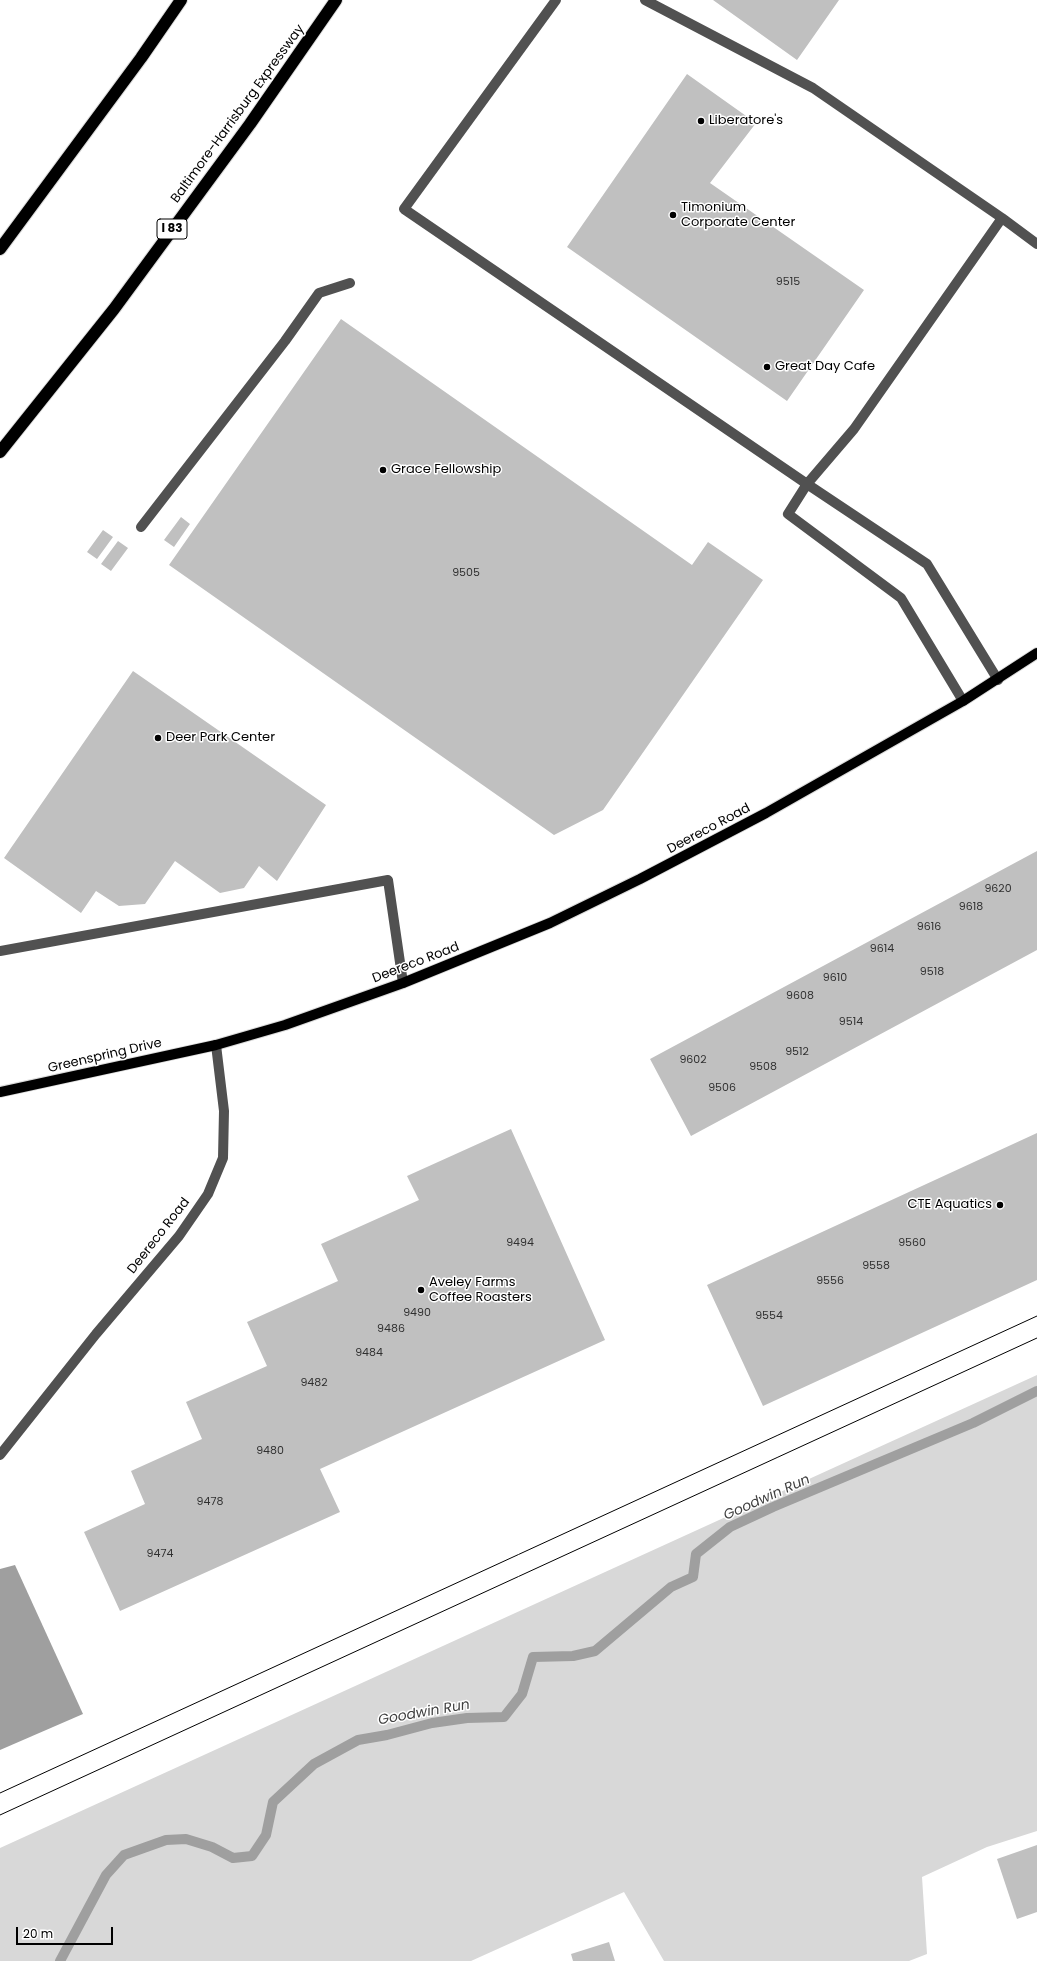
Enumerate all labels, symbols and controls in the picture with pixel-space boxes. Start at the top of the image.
street label: Baltimore-Harrisburg Expressway [168,22,308,206]
place label: Liberatore's [709,113,783,129]
marker: Liberatore's [696,116,706,126]
place label: Timonium Corporate Center [681,200,795,231]
marker: Timonium Corporate Center [668,210,678,220]
road number: I 83 [157,219,187,239]
house number: 9515 [776,275,800,289]
place label: Great Day Cafe [775,359,875,375]
marker: Great Day Cafe [762,362,772,372]
place label: Grace Fellowship [391,462,501,478]
marker: Grace Fellowship [378,465,388,475]
house number: 9505 [452,566,480,580]
place label: Deer Park Center [166,730,275,746]
marker: Deer Park Center [153,733,163,743]
street label: Deereco Road [665,801,753,857]
house number: 9620 [984,882,1012,896]
house number: 9618 [959,900,983,914]
house number: 9616 [917,920,941,934]
street label: Deereco Road [370,939,462,987]
house number: 9614 [870,942,894,956]
house number: 9518 [920,965,944,979]
house number: 9610 [823,971,847,985]
house number: 9608 [786,989,814,1003]
house number: 9514 [839,1015,863,1029]
street label: Greenspring Drive [47,1035,163,1077]
house number: 9512 [785,1045,809,1059]
house number: 9602 [679,1053,707,1067]
house number: 9508 [749,1060,777,1074]
house number: 9506 [708,1081,736,1095]
street label: Deereco Road [125,1195,193,1277]
place label: CTE Aquatics [908,1197,992,1213]
marker: CTE Aquatics [995,1200,1005,1210]
house number: 9494 [506,1236,534,1250]
house number: 9560 [898,1236,926,1250]
house number: 9558 [862,1259,890,1273]
house number: 9556 [816,1274,844,1288]
place label: Aveley Farms Coffee Roasters [429,1275,532,1306]
marker: Aveley Farms Coffee Roasters [416,1285,426,1295]
house number: 9490 [403,1306,431,1320]
house number: 9554 [755,1309,783,1323]
house number: 9486 [377,1322,405,1336]
house number: 9484 [355,1346,383,1360]
house number: 9482 [300,1376,328,1390]
house number: 9480 [256,1444,284,1458]
water label: Goodwin Run [721,1471,813,1525]
house number: 9478 [197,1495,223,1509]
house number: 9474 [147,1547,173,1561]
water label: Goodwin Run [377,1697,471,1729]
scale bar [18,1919,115,1945]
text: 20 m [23,1925,53,1942]

